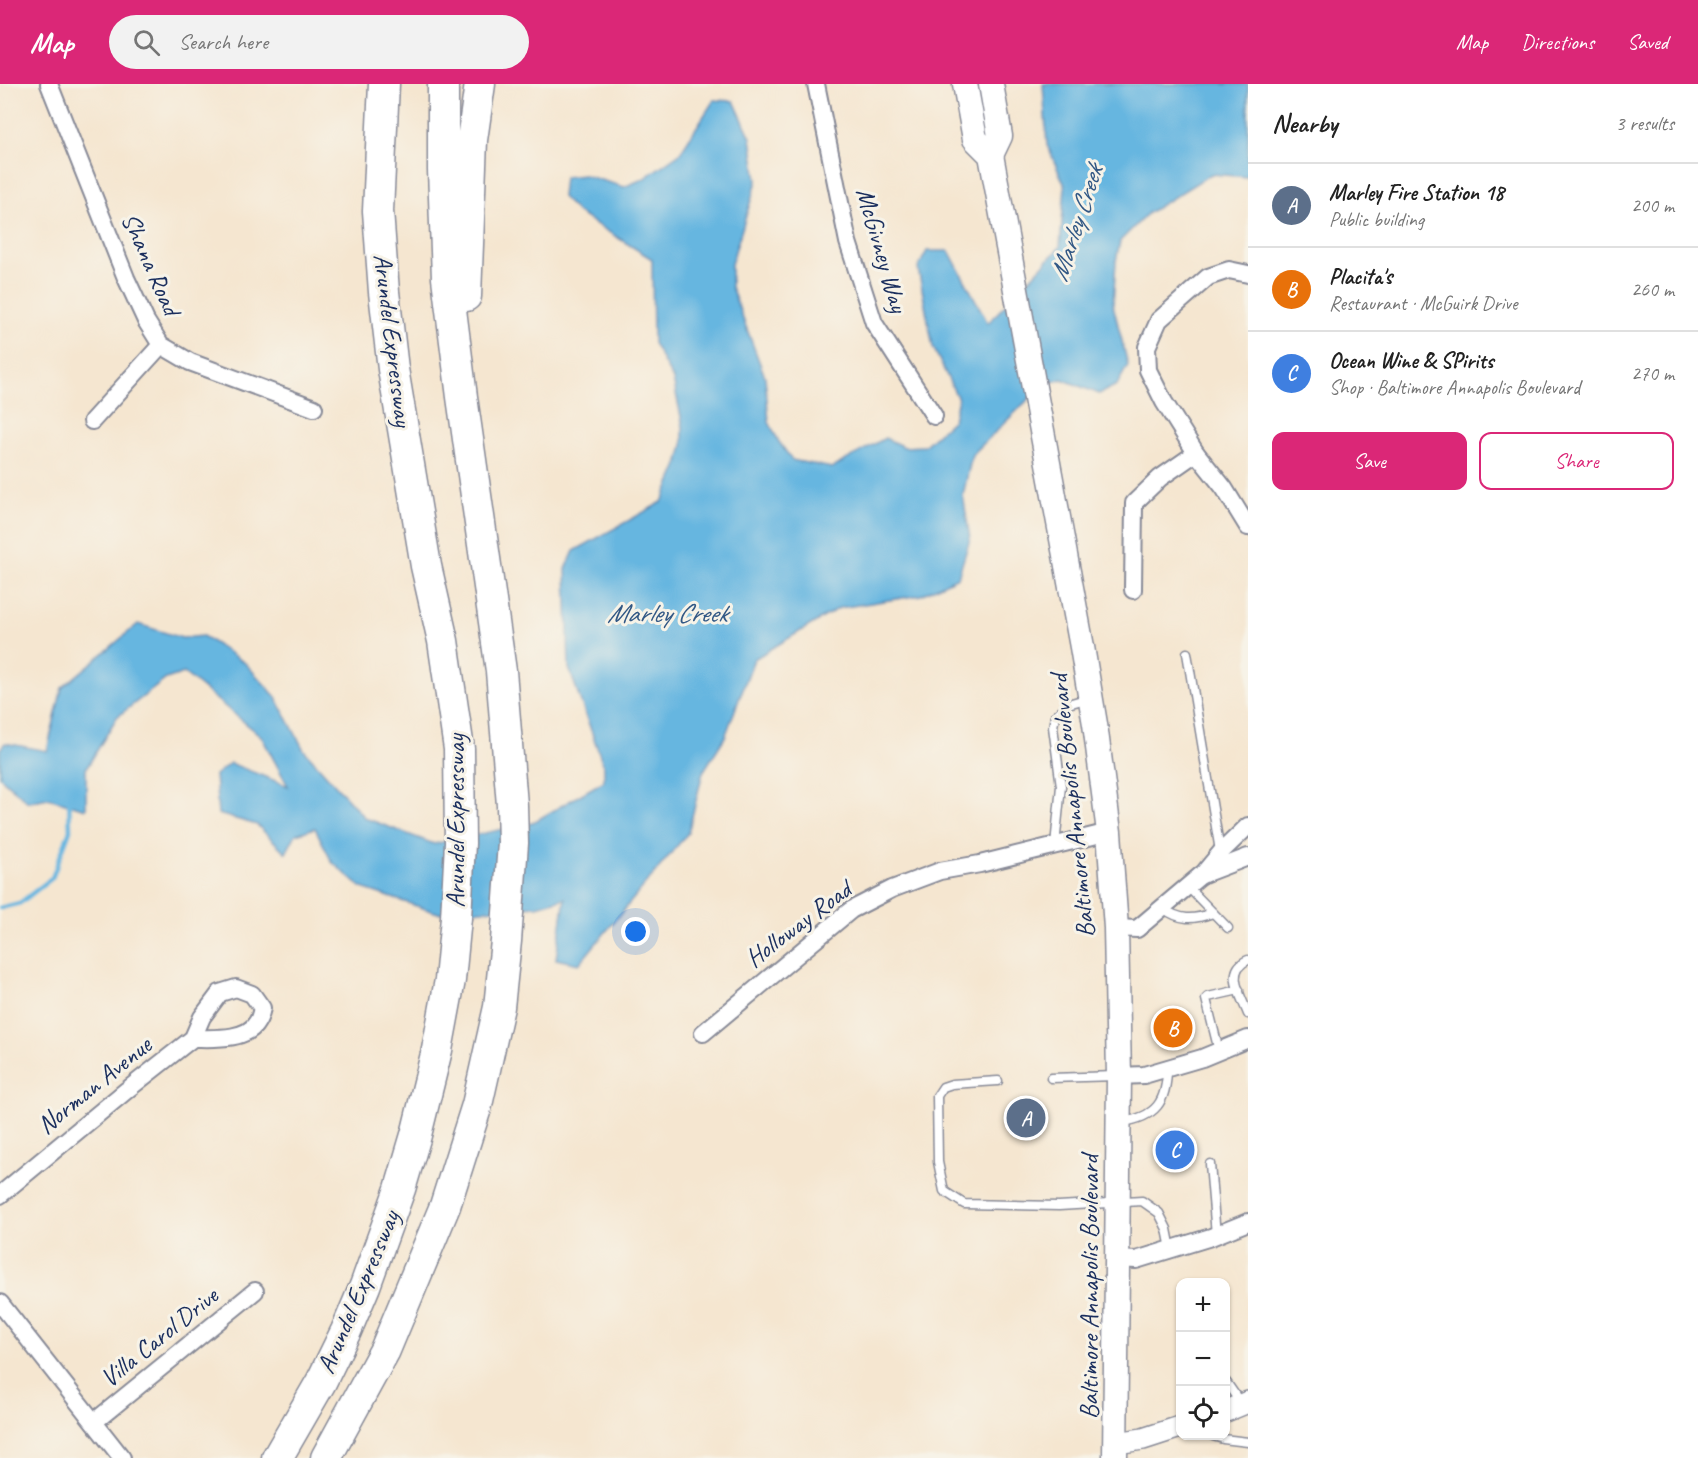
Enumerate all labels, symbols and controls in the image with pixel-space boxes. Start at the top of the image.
search box [109,15,529,69]
text: Map [30,25,73,60]
icon: search [130,26,163,59]
text: Search here [178,28,268,56]
text: Map [1456,29,1488,55]
text: Directions [1521,29,1594,55]
text: Saved [1627,29,1668,55]
text: Nearby [1272,107,1337,140]
text: 3 results [1615,111,1674,136]
water label: Marley Creek [1041,157,1112,285]
text: Marley Fire Station 18 [1329,179,1504,207]
street label: McGivney Way [849,184,916,318]
text: A [1286,193,1297,218]
text: 200 m [1631,193,1674,218]
text: Public building [1329,207,1424,232]
street label: Shana Road [114,208,190,324]
street label: Arundel Expressway [366,252,420,430]
text: Placita's [1329,263,1392,291]
text: B [1286,277,1297,302]
text: 260 m [1631,277,1674,302]
text: Restaurant · McGuirk Drive [1329,291,1517,316]
text: Ocean Wine & SPirits [1329,347,1493,375]
text: C [1287,361,1296,386]
text: 270 m [1631,361,1674,386]
text: Shop · Baltimore Annapolis Boulevard [1329,375,1580,400]
button: Save [1272,432,1467,490]
button: Share [1479,432,1674,490]
water label: Marley Creek [607,596,731,630]
street label: Baltimore Annapolis Boulevard [1041,669,1102,939]
street label: Arundel Expressway [439,732,472,908]
street label: Holloway Road [738,871,861,975]
your location [621,917,650,946]
pin: B [1154,1006,1192,1050]
street label: Norman Avenue [30,1028,159,1141]
pin: A [1006,1096,1046,1140]
pin: C [1156,1128,1194,1172]
street label: Baltimore Annapolis Boulevard [1073,1151,1106,1419]
street label: Arundel Expressway [309,1204,408,1378]
map controls [1176,1278,1230,1440]
button: + [1176,1278,1230,1332]
street label: Villa Carol Drive [93,1279,226,1394]
button: − [1176,1332,1230,1386]
button: locate [1176,1386,1230,1440]

